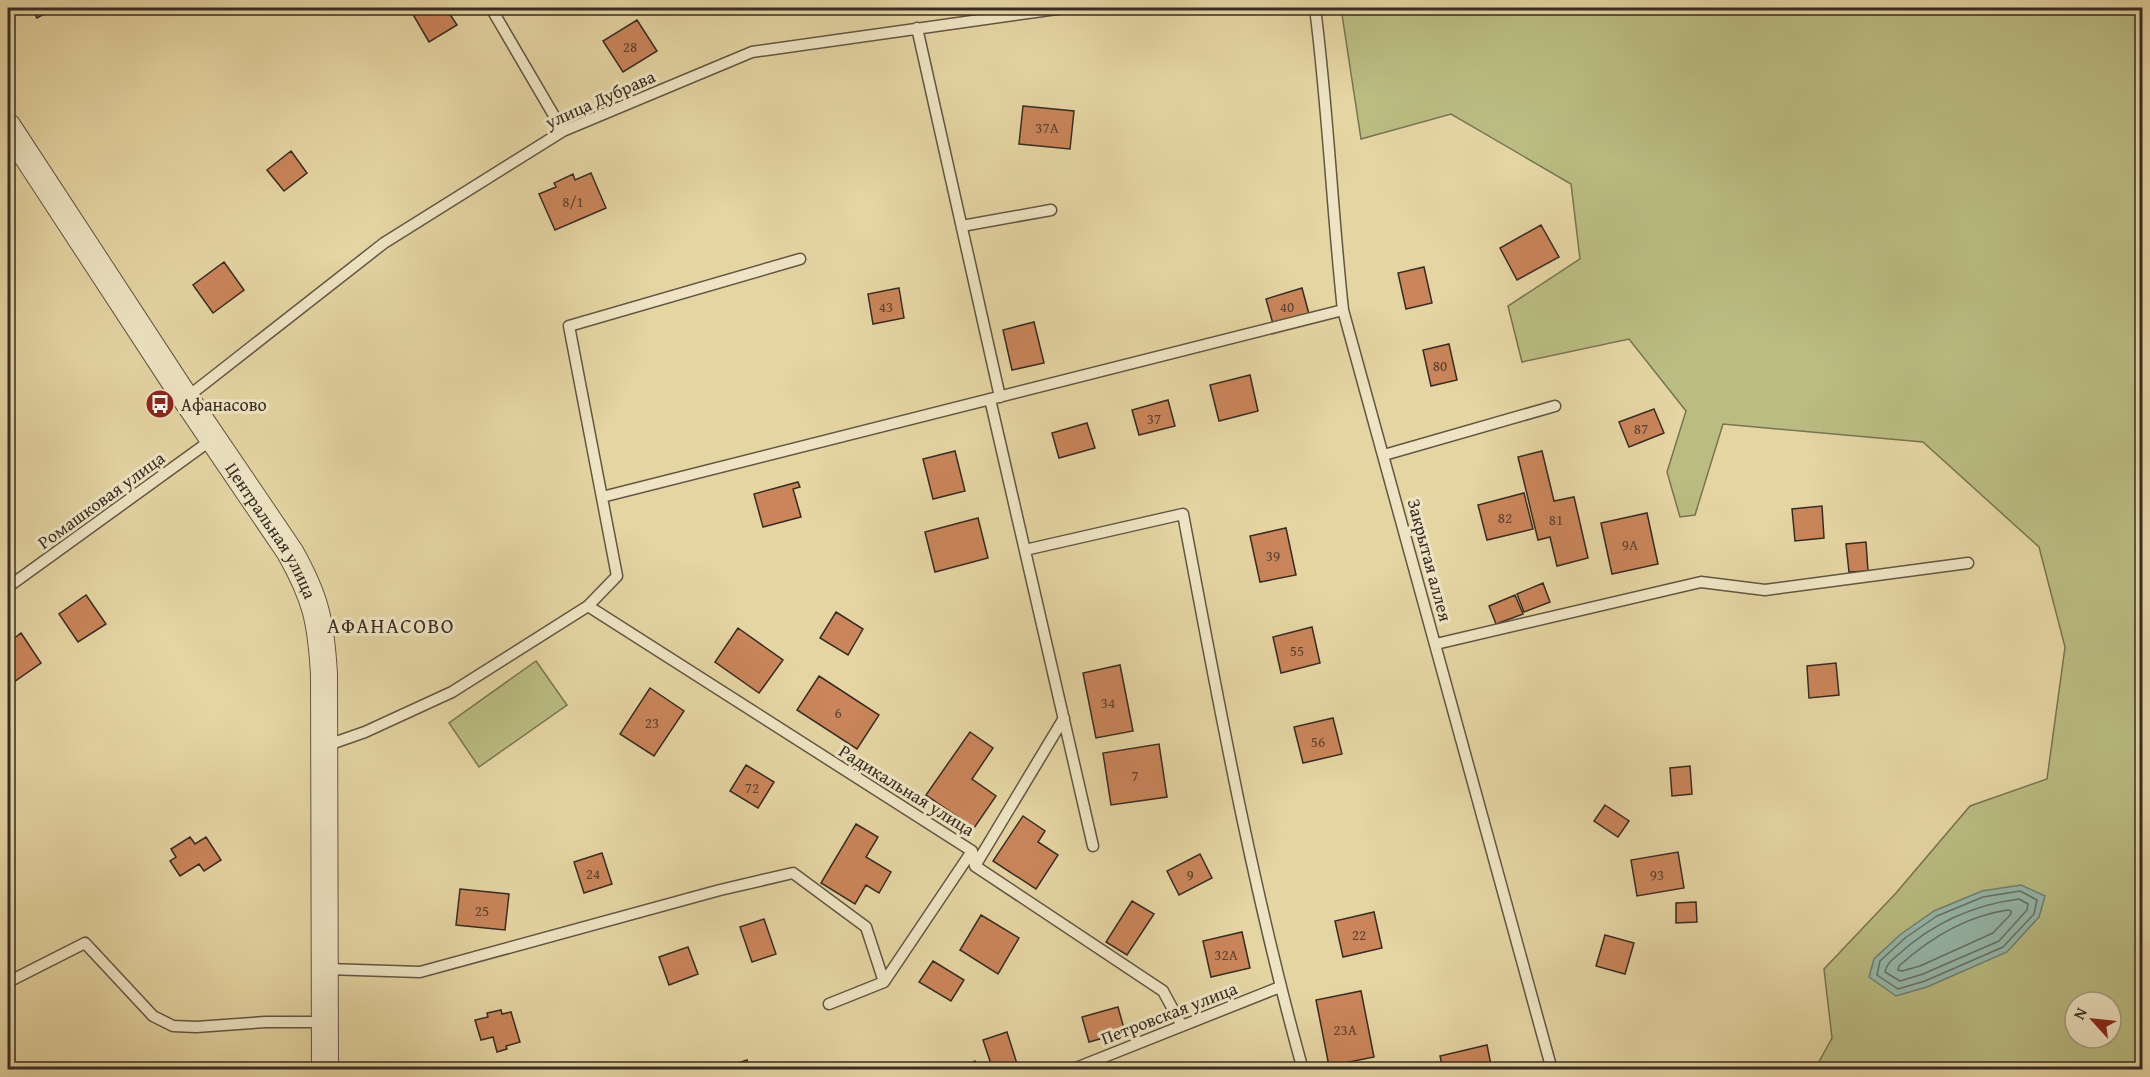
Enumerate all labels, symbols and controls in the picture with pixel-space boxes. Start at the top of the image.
house number: 28 [623,36,637,57]
street label: улица Дубрава [540,62,660,136]
house number: 37А [1035,117,1059,138]
house number: 8/1 [562,191,584,212]
house number: 43 [879,296,893,317]
house number: 40 [1280,296,1294,317]
house number: 80 [1433,355,1447,376]
bus stop icon: Афанасово [144,388,176,420]
place label: Афанасово [181,391,267,418]
house number: 37 [1147,408,1161,429]
house number: 87 [1634,418,1648,439]
street label: Ромашковая улица [32,444,171,555]
street label: Центральная улица [219,456,324,603]
street label: Закрытая аллея [1401,496,1459,624]
house number: 82 [1498,507,1512,528]
house number: 81 [1549,509,1563,530]
house number: 9А [1622,534,1638,555]
house number: 39 [1266,545,1280,566]
district label: АФАНАСОВО [327,610,455,641]
house number: 55 [1290,640,1304,661]
house number: 34 [1101,692,1115,713]
house number: 6 [834,702,842,723]
house number: 23 [645,712,659,733]
house number: 56 [1311,731,1325,752]
street label: Радикальная улица [834,737,981,843]
house number: 7 [1131,765,1139,786]
house number: 72 [745,777,759,798]
house number: 24 [586,863,600,884]
house number: 9 [1186,864,1194,885]
house number: 93 [1650,864,1664,885]
house number: 25 [475,900,489,921]
house number: 22 [1352,924,1366,945]
house number: 32А [1214,944,1238,965]
street label: Петровская улица [1097,974,1241,1051]
north arrow [2063,990,2123,1050]
text: N [2067,1003,2093,1023]
house number: 23А [1333,1019,1357,1040]

